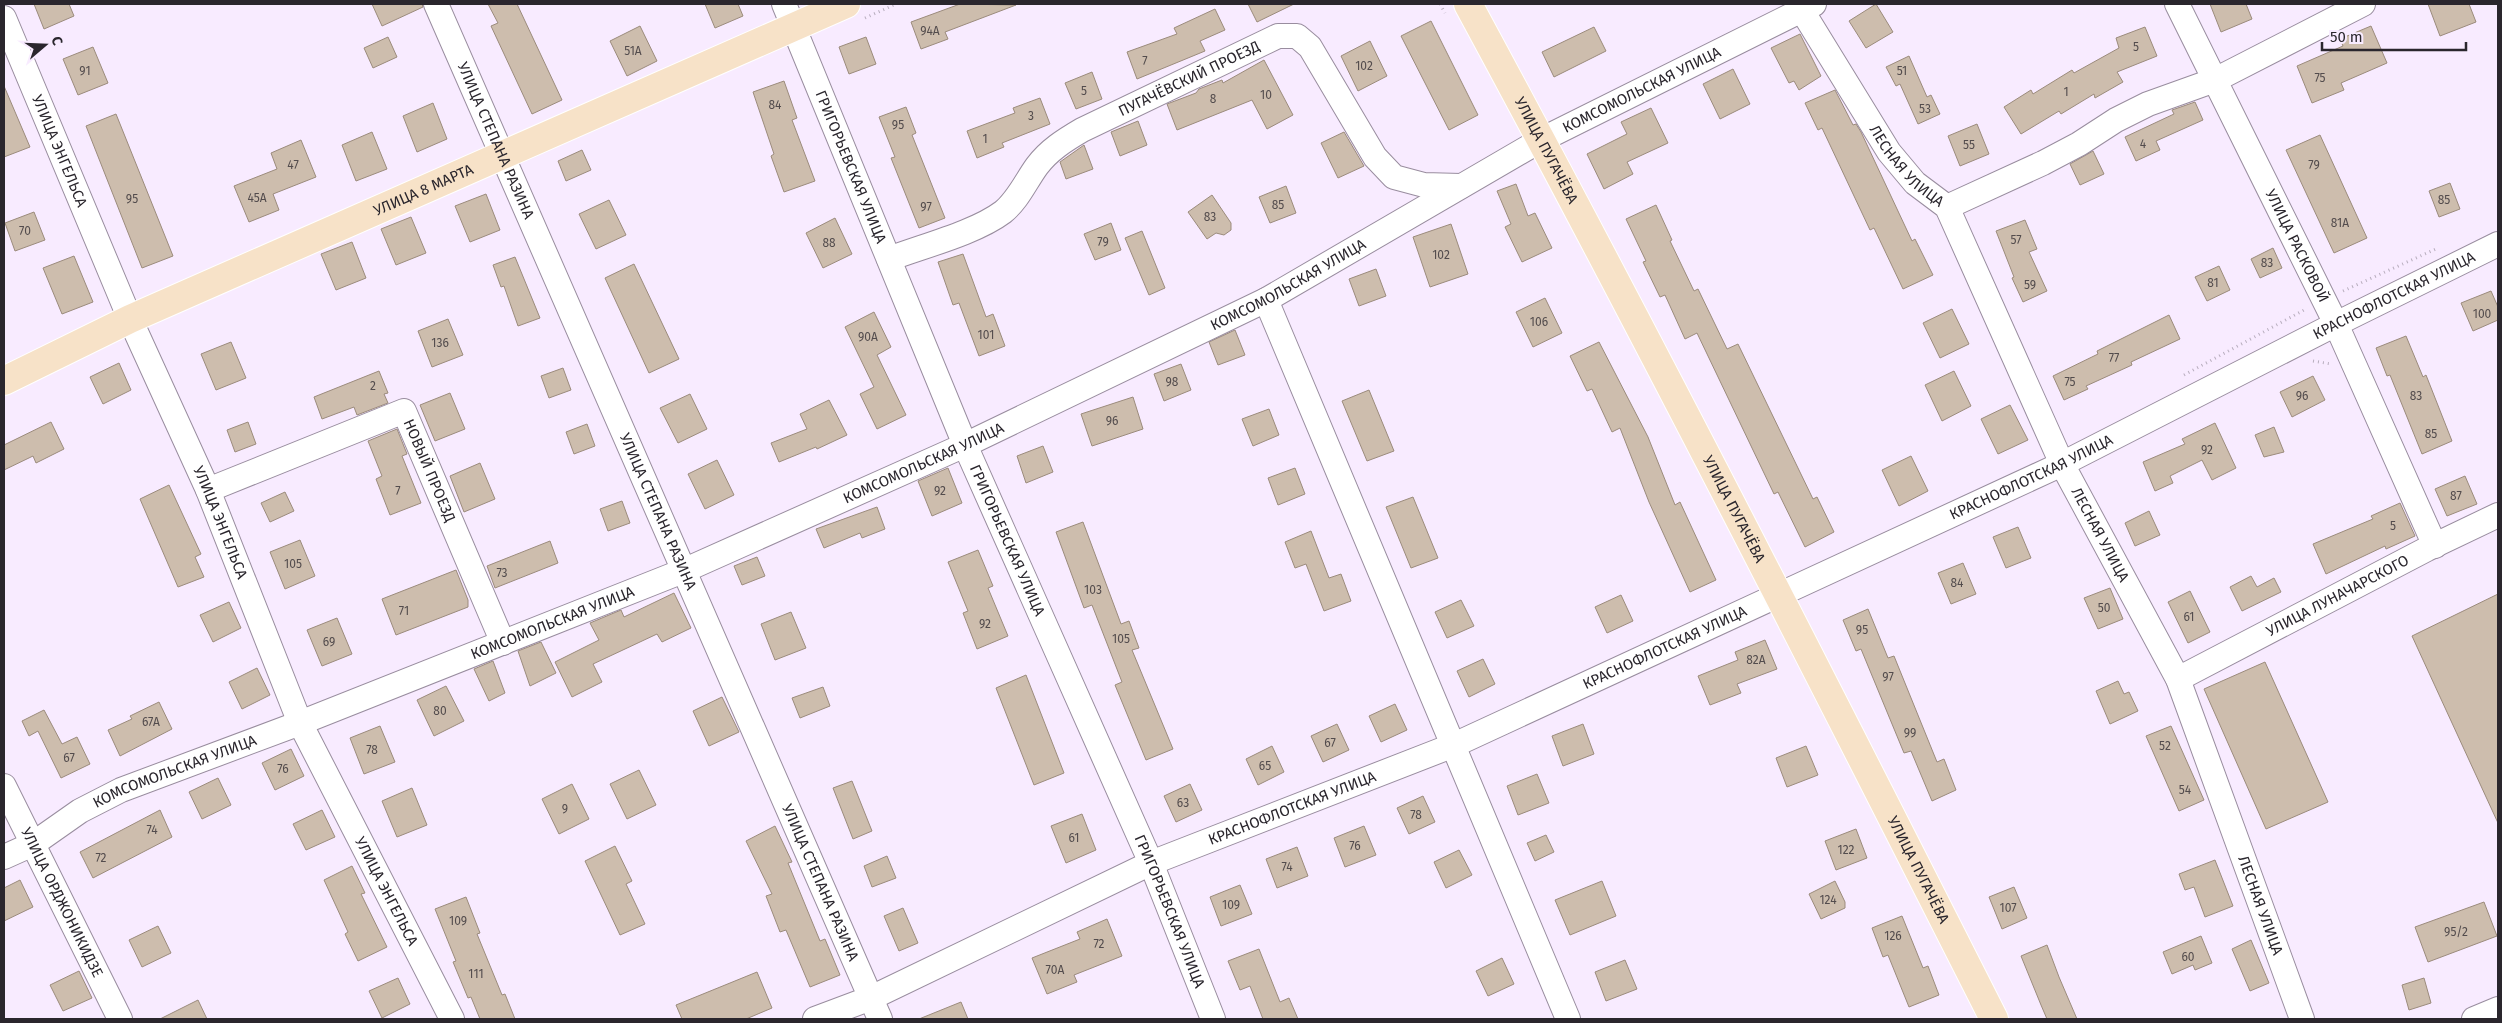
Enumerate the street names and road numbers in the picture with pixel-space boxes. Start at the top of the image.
street label: ПУГАЧЁВСКИЙ ПРОЕЗД [1116,37,1263,120]
street label: КОМСОМОЛЬСКАЯ УЛИЦА [1560,43,1724,137]
street label: УЛИЦА СТЕПАНА РАЗИНА [454,59,538,222]
street label: ГРИГОРЬЕВСКАЯ УЛИЦА [811,88,890,246]
street label: УЛИЦА ЭНГЕЛЬСА [28,92,91,210]
street label: УЛИЦА ПУГАЧЁВА [1511,94,1582,207]
street label: ЛЕСНАЯ УЛИЦА [1866,122,1948,211]
street label: УЛИЦА 8 МАРТА [371,160,476,220]
street label: УЛИЦА РАСКОВОЙ [2262,186,2333,305]
street label: КОМСОМОЛЬСКАЯ УЛИЦА [1207,235,1369,334]
street label: КРАСНОФЛОТСКАЯ УЛИЦА [2310,248,2478,343]
street label: НОВЫЙ ПРОЕЗД [399,416,459,525]
street label: КОМСОМОЛЬСКАЯ УЛИЦА [840,419,1007,507]
street label: УЛИЦА СТЕПАНА РАЗИНА [616,430,700,593]
street label: КРАСНОФЛОТСКАЯ УЛИЦА [1947,430,2116,524]
street label: УЛИЦА ПУГАЧЁВА [1699,453,1769,566]
street label: ГРИГОРЬЕВСКАЯ УЛИЦА [966,462,1049,619]
street label: УЛИЦА ЭНГЕЛЬСА [189,463,251,582]
street label: ЛЕСНАЯ УЛИЦА [2067,484,2133,585]
street label: УЛИЦА ЛУНАЧАРСКОГО [2263,551,2412,640]
street label: КОМСОМОЛЬСКАЯ УЛИЦА [468,582,637,663]
street label: КРАСНОФЛОТСКАЯ УЛИЦА [1580,602,1750,693]
street label: КОМСОМОЛЬСКАЯ УЛИЦА [90,731,259,812]
street label: КРАСНОФЛОТСКАЯ УЛИЦА [1206,767,1379,849]
street label: УЛИЦА СТЕПАНА РАЗИНА [778,801,863,964]
street label: УЛИЦА ПУГАЧЁВА [1884,813,1953,927]
street label: УЛИЦА ОРДЖОНИКИДЗЕ [17,824,107,980]
street label: ГРИГОРЬЕВСКАЯ УЛИЦА [1131,832,1209,991]
street label: УЛИЦА ЭНГЕЛЬСА [351,834,422,949]
street label: ЛЕСНАЯ УЛИЦА [2234,853,2287,958]

